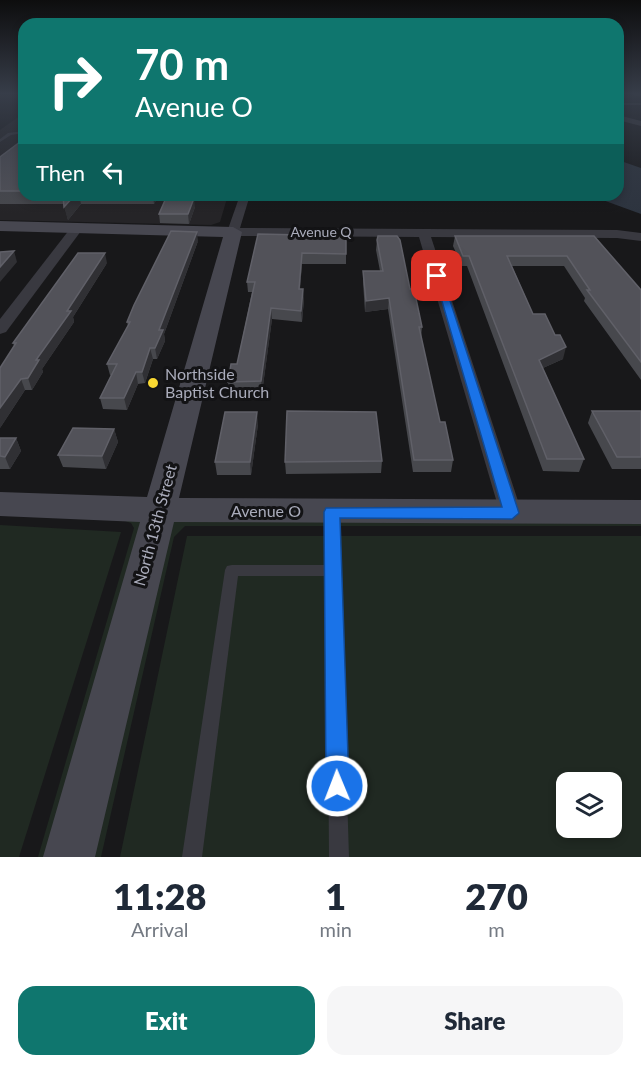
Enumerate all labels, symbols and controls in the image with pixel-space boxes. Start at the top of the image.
text: 70 m [135,39,229,89]
icon: right [36,42,114,120]
text: Avenue O [135,90,253,123]
icon: left [97,156,130,189]
text: Then [36,159,85,186]
street label: Avenue Q [290,223,352,240]
pin [411,250,462,301]
icon: arrive [420,259,453,292]
place label: Northside Baptist Church [165,364,269,401]
marker: Northside Baptist Church [146,376,160,390]
street label: North 13th Street [129,462,180,588]
street label: Avenue O [231,501,301,520]
position arrow [305,754,369,818]
map controls [556,772,622,838]
button: layers [556,772,622,838]
text: 11:28 [113,874,206,918]
text: 1 [325,874,346,918]
text: 270 [465,874,528,918]
text: Arrival [131,917,189,941]
text: min [320,917,352,941]
text: m [488,917,505,941]
button: Exit [18,986,315,1055]
button: Share [327,986,623,1055]

